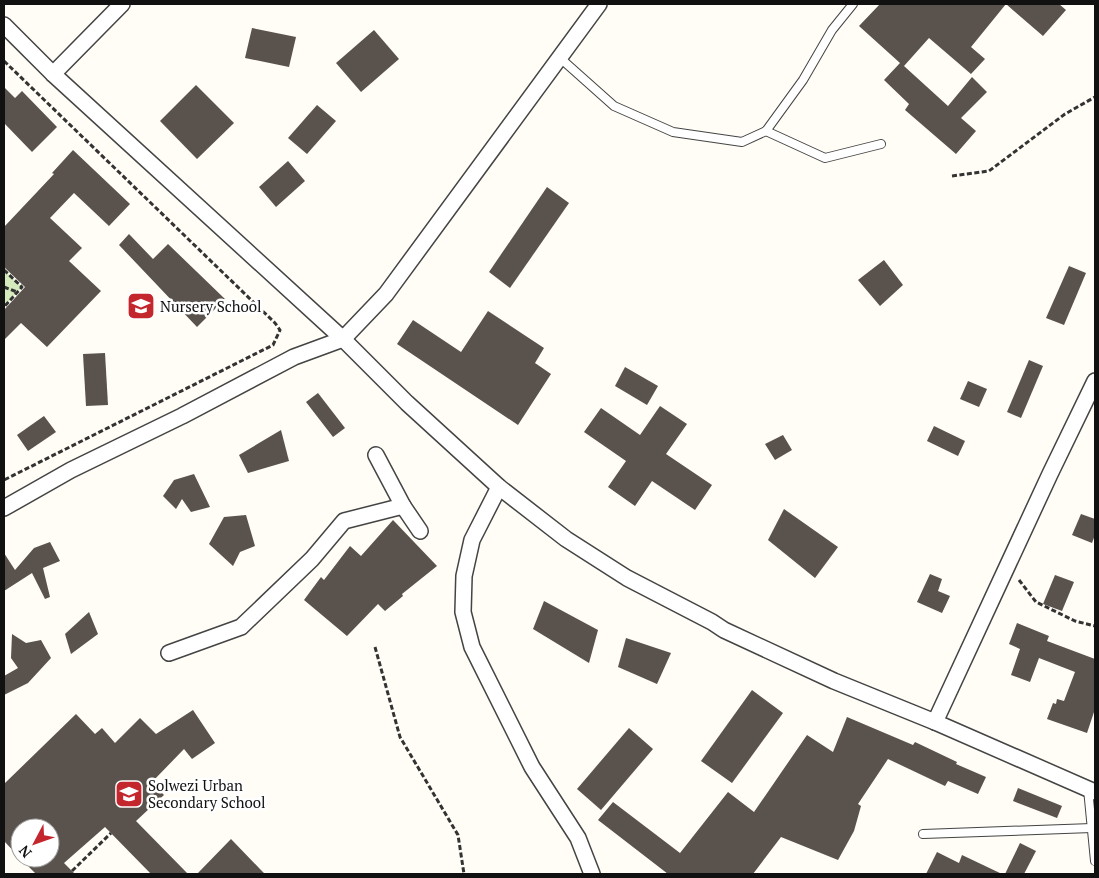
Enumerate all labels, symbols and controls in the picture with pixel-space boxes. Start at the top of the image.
school or university icon: Nursery School [126,291,156,321]
place label: Nursery School [160,296,262,316]
place label: Solwezi Urban Secondary School [148,775,266,812]
school or university icon: Solwezi Urban Secondary School [114,779,144,809]
north arrow [10,818,60,868]
text: N [14,841,35,862]

